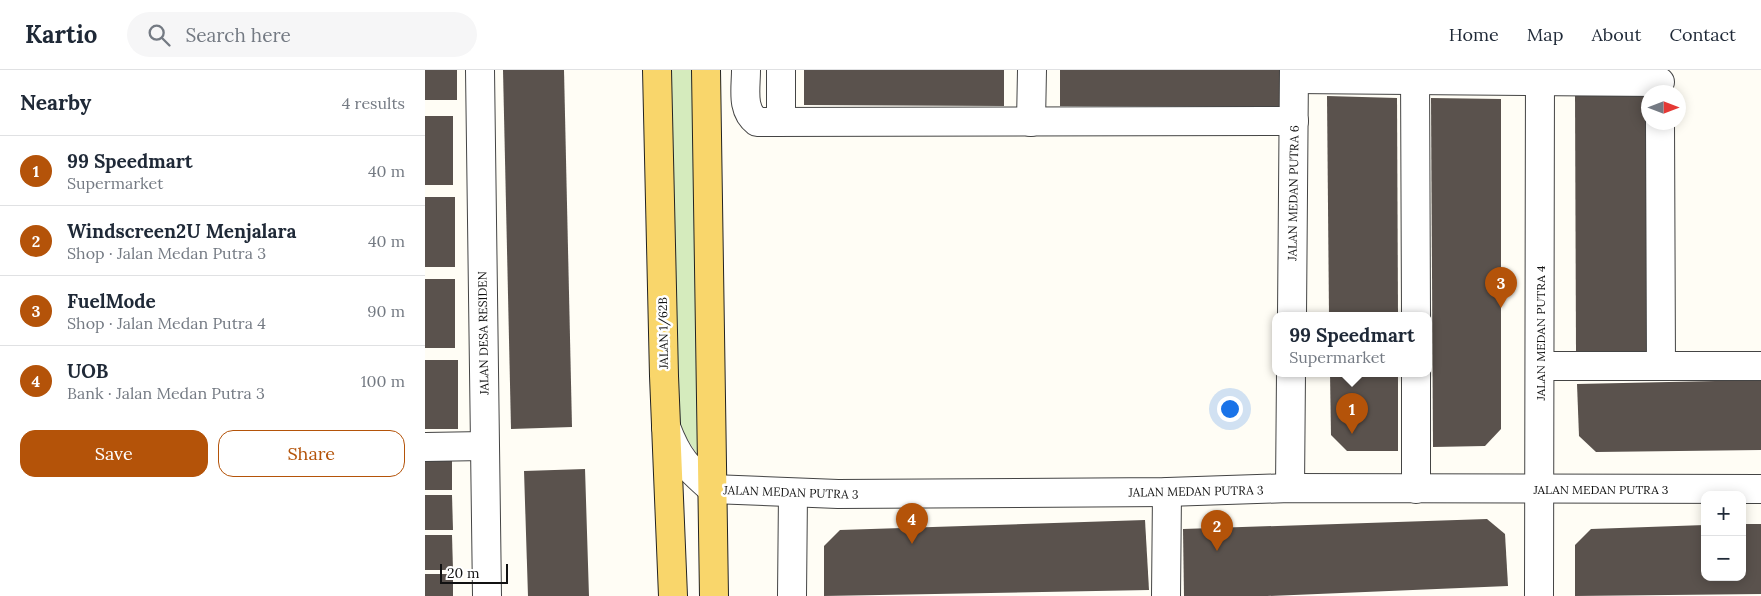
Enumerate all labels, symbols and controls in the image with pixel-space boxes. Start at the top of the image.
search box [127,12,477,57]
text: Kartio [25,19,97,50]
icon: search [145,21,173,49]
text: Search here [185,23,291,47]
text: Home [1449,23,1499,46]
text: Map [1527,23,1563,46]
text: About [1591,23,1641,46]
text: Contact [1669,23,1736,46]
north arrow [1641,85,1686,130]
text: Nearby [20,89,91,116]
text: 4 results [342,93,405,113]
street label: JALAN MEDAN PUTRA 6 [1284,125,1302,262]
text: 99 Speedmart [67,149,193,173]
text: 1 [33,161,39,181]
text: 40 m [368,161,405,181]
text: Supermarket [67,173,163,193]
text: Windscreen2U Menjalara [67,219,296,243]
text: 2 [32,231,40,251]
text: 40 m [368,231,405,251]
text: Shop · Jalan Medan Putra 3 [67,243,266,263]
street label: JALAN MEDAN PUTRA 4 [1533,265,1548,401]
pin: 3 [1485,267,1517,308]
street label: JALAN DESA RESIDEN [474,271,492,396]
text: FuelMode [67,289,156,313]
street label: JALAN 1/62B [655,297,672,370]
text: 3 [32,301,40,321]
text: 90 m [367,301,405,321]
popup [1272,312,1432,377]
text: Shop · Jalan Medan Putra 4 [67,313,266,333]
text: 99 Speedmart [1289,323,1415,347]
text: Supermarket [1289,347,1386,367]
text: UOB [67,359,108,383]
text: 4 [32,371,40,391]
text: 100 m [361,371,405,391]
text: Bank · Jalan Medan Putra 3 [67,383,265,403]
pin: 1 [1336,393,1368,434]
your location [1217,396,1243,422]
button: Save [20,430,208,477]
button: Share [218,430,405,477]
street label: JALAN MEDAN PUTRA 3 [722,482,859,502]
street label: JALAN MEDAN PUTRA 3 [1127,482,1264,500]
street label: JALAN MEDAN PUTRA 3 [1532,482,1669,497]
map controls [1701,491,1746,581]
button: + [1701,491,1746,536]
pin: 4 [896,503,928,544]
pin: 2 [1201,510,1233,551]
button: − [1701,536,1746,581]
scale bar [440,561,507,584]
text: 20 m [447,564,479,582]

